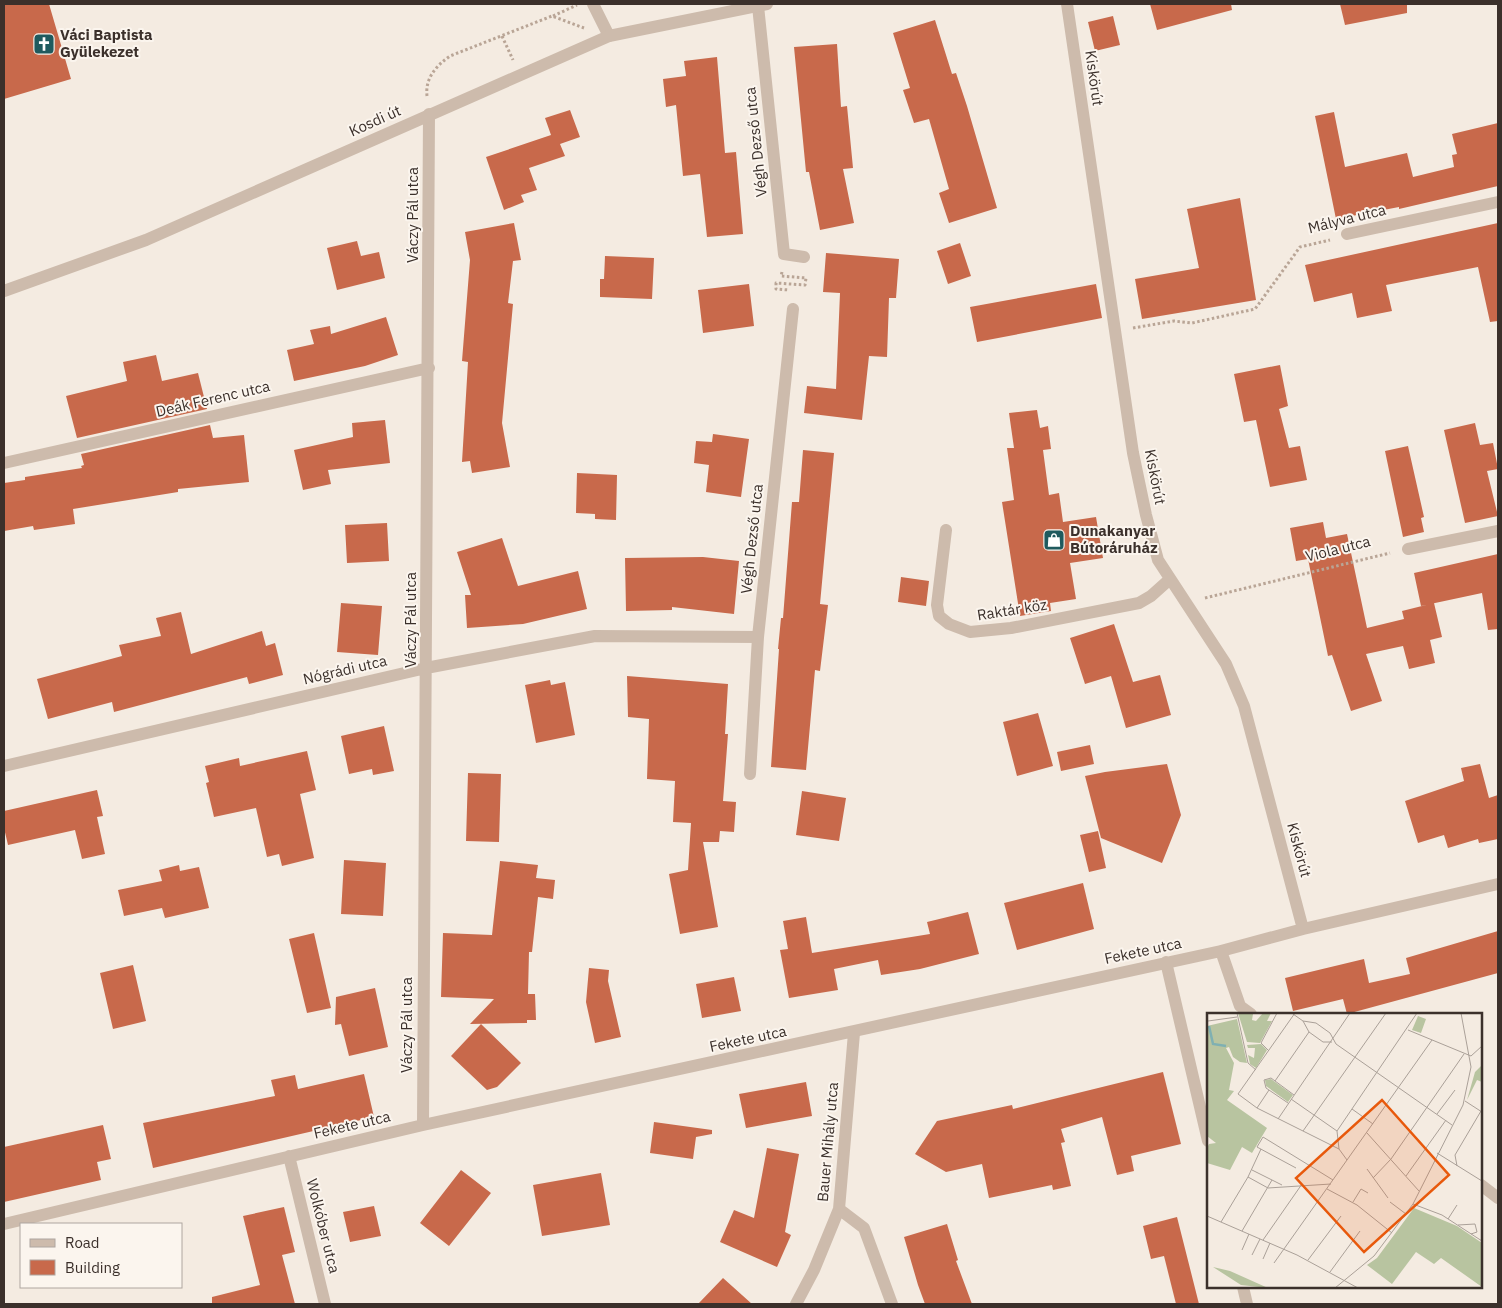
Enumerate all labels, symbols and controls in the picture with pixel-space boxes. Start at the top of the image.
place label: Váci Baptista Gyülekezet [60,25,153,61]
church icon: Váci Baptista Gyülekezet [32,32,56,56]
street label: Kiskörút [1081,49,1108,107]
street label: Végh Dezső utca [740,86,771,198]
street label: Kosdi út [346,101,404,140]
street label: Váczy Pál utca [403,167,422,263]
street label: Mályva utca [1306,200,1388,237]
street label: Deák Ferenc utca [154,376,272,421]
street label: Kiskörút [1141,448,1170,506]
street label: Végh Dezső utca [736,483,767,595]
place label: Dunakanyar Bútoráruház [1070,521,1158,557]
shop icon: Dunakanyar Bútoráruház [1042,528,1066,552]
street label: Viola utca [1303,531,1372,566]
street label: Váczy Pál utca [401,572,420,668]
street label: Raktár köz [976,595,1048,624]
street label: Nógrádi utca [301,651,389,688]
street label: Kiskörút [1283,820,1316,879]
street label: Fekete utca [1103,933,1183,968]
street label: Váczy Pál utca [397,977,416,1073]
inset map [1207,1013,1482,1288]
street label: Fekete utca [708,1021,788,1056]
street label: Bauer Mihály utca [813,1081,842,1203]
street label: Fekete utca [312,1106,392,1143]
street label: Wolkóber utca [303,1177,344,1275]
legend [20,1223,182,1288]
text: Road [65,1233,100,1252]
text: Building [65,1258,120,1277]

